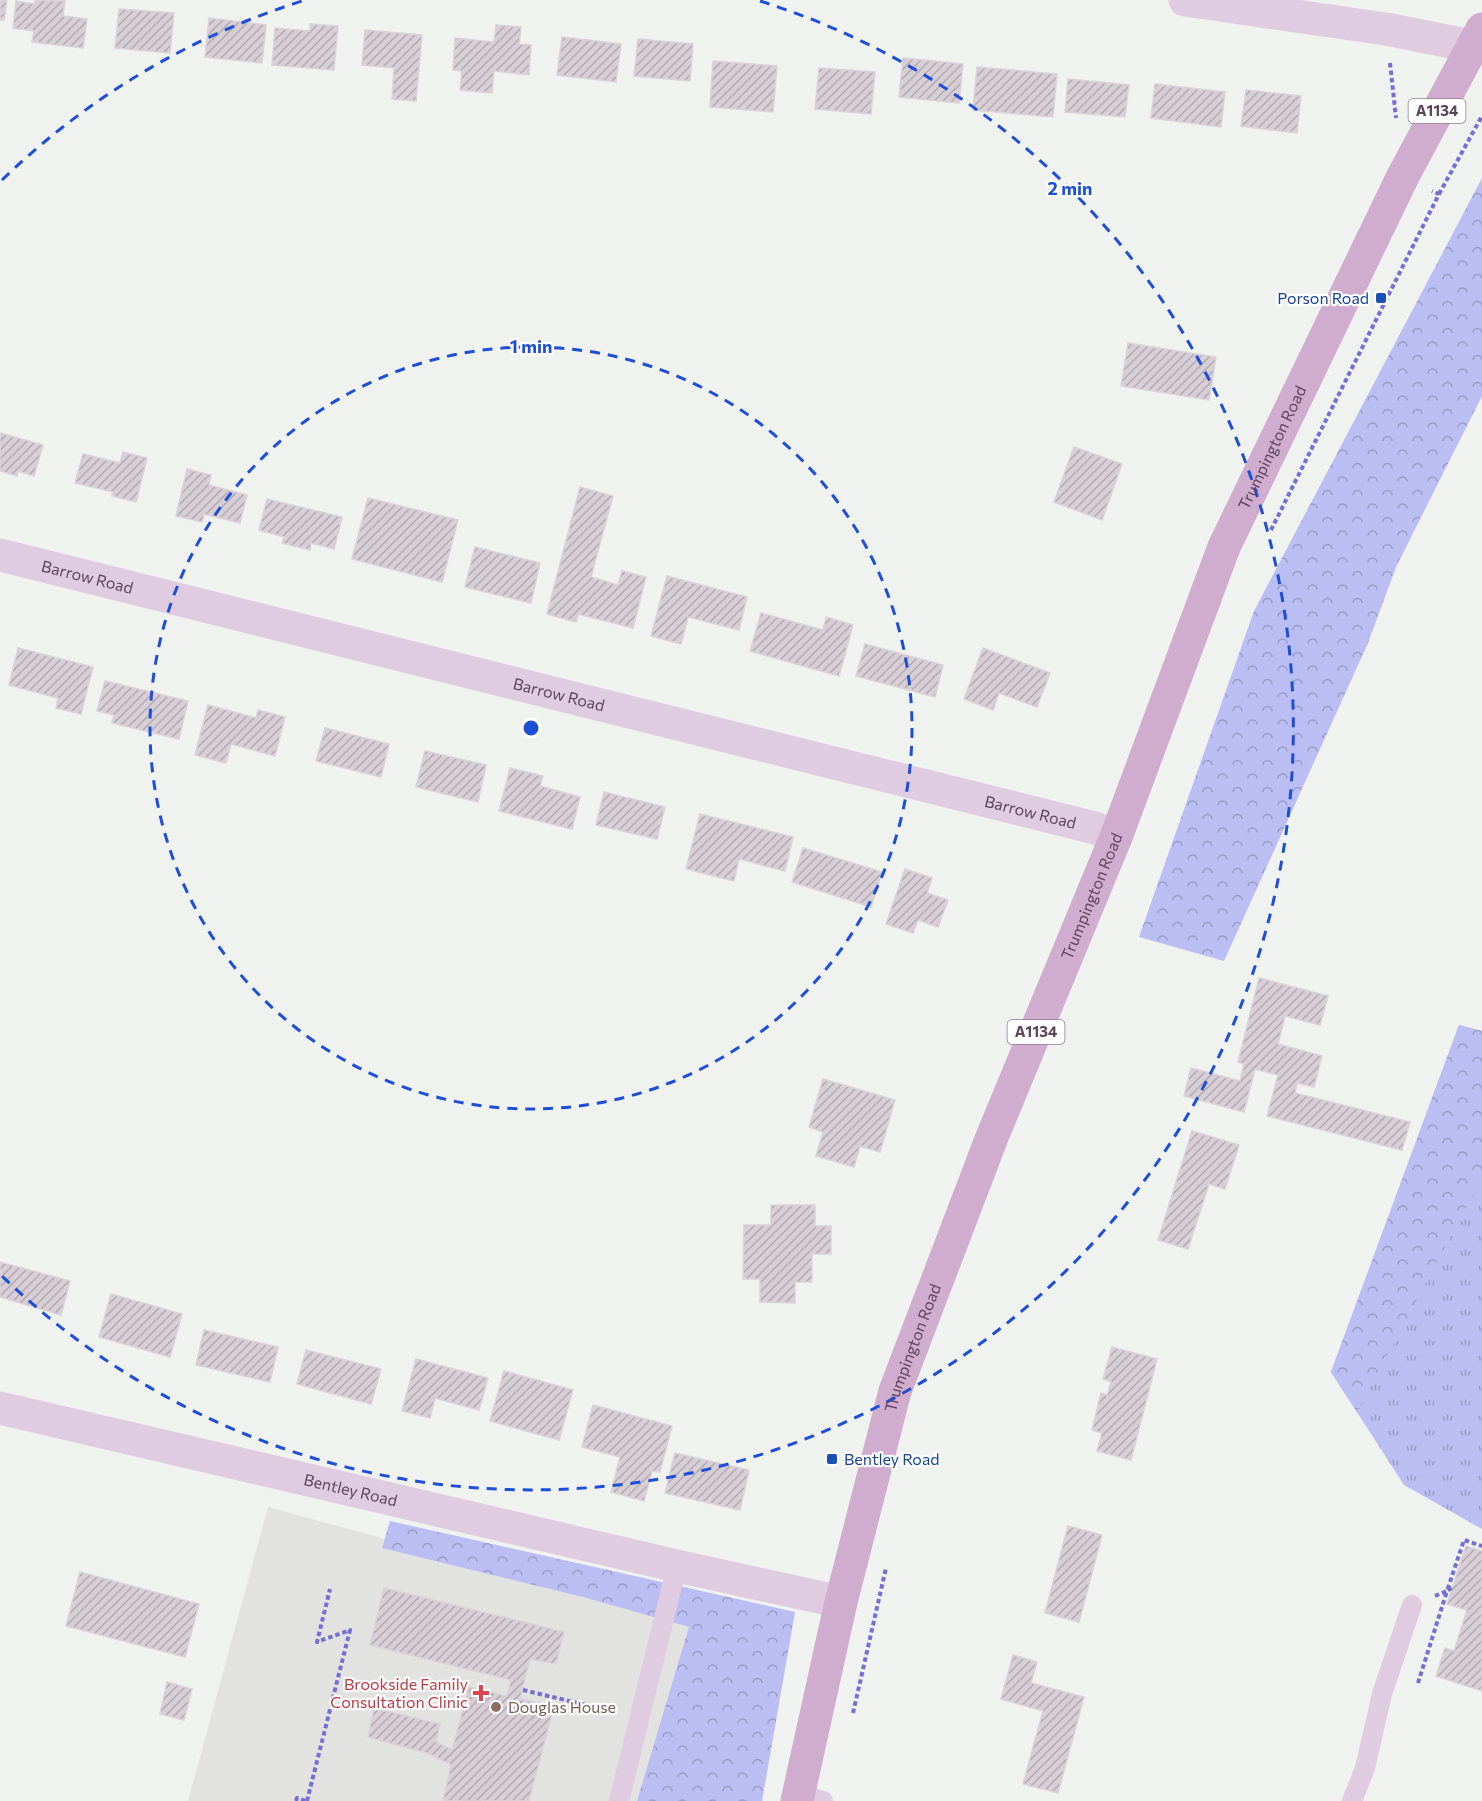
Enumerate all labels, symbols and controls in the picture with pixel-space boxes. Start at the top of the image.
road number: A1134 [1408,99,1466,123]
text: 2 min [1048,177,1092,199]
place label: Porson Road [1277,288,1369,307]
marker: Porson Road [1374,291,1388,305]
text: 1 min [510,335,552,357]
street label: Trumpington Road [1234,382,1309,512]
street label: Barrow Road [40,556,135,597]
street label: Barrow Road [511,673,607,714]
centre of rings [521,718,541,738]
street label: Barrow Road [983,791,1078,832]
street label: Trumpington Road [1056,830,1126,962]
road number: A1134 [1008,1020,1064,1044]
street label: Trumpington Road [880,1281,944,1414]
place label: Bentley Road [844,1449,940,1468]
marker: Bentley Road [825,1452,839,1466]
street label: Bentley Road [302,1469,399,1509]
place label: Brookside Family Consultation Clinic [330,1674,468,1711]
marker: Brookside Family Consultation Clinic [472,1684,490,1702]
place label: Douglas House [508,1697,616,1716]
marker: Douglas House [489,1700,503,1714]

